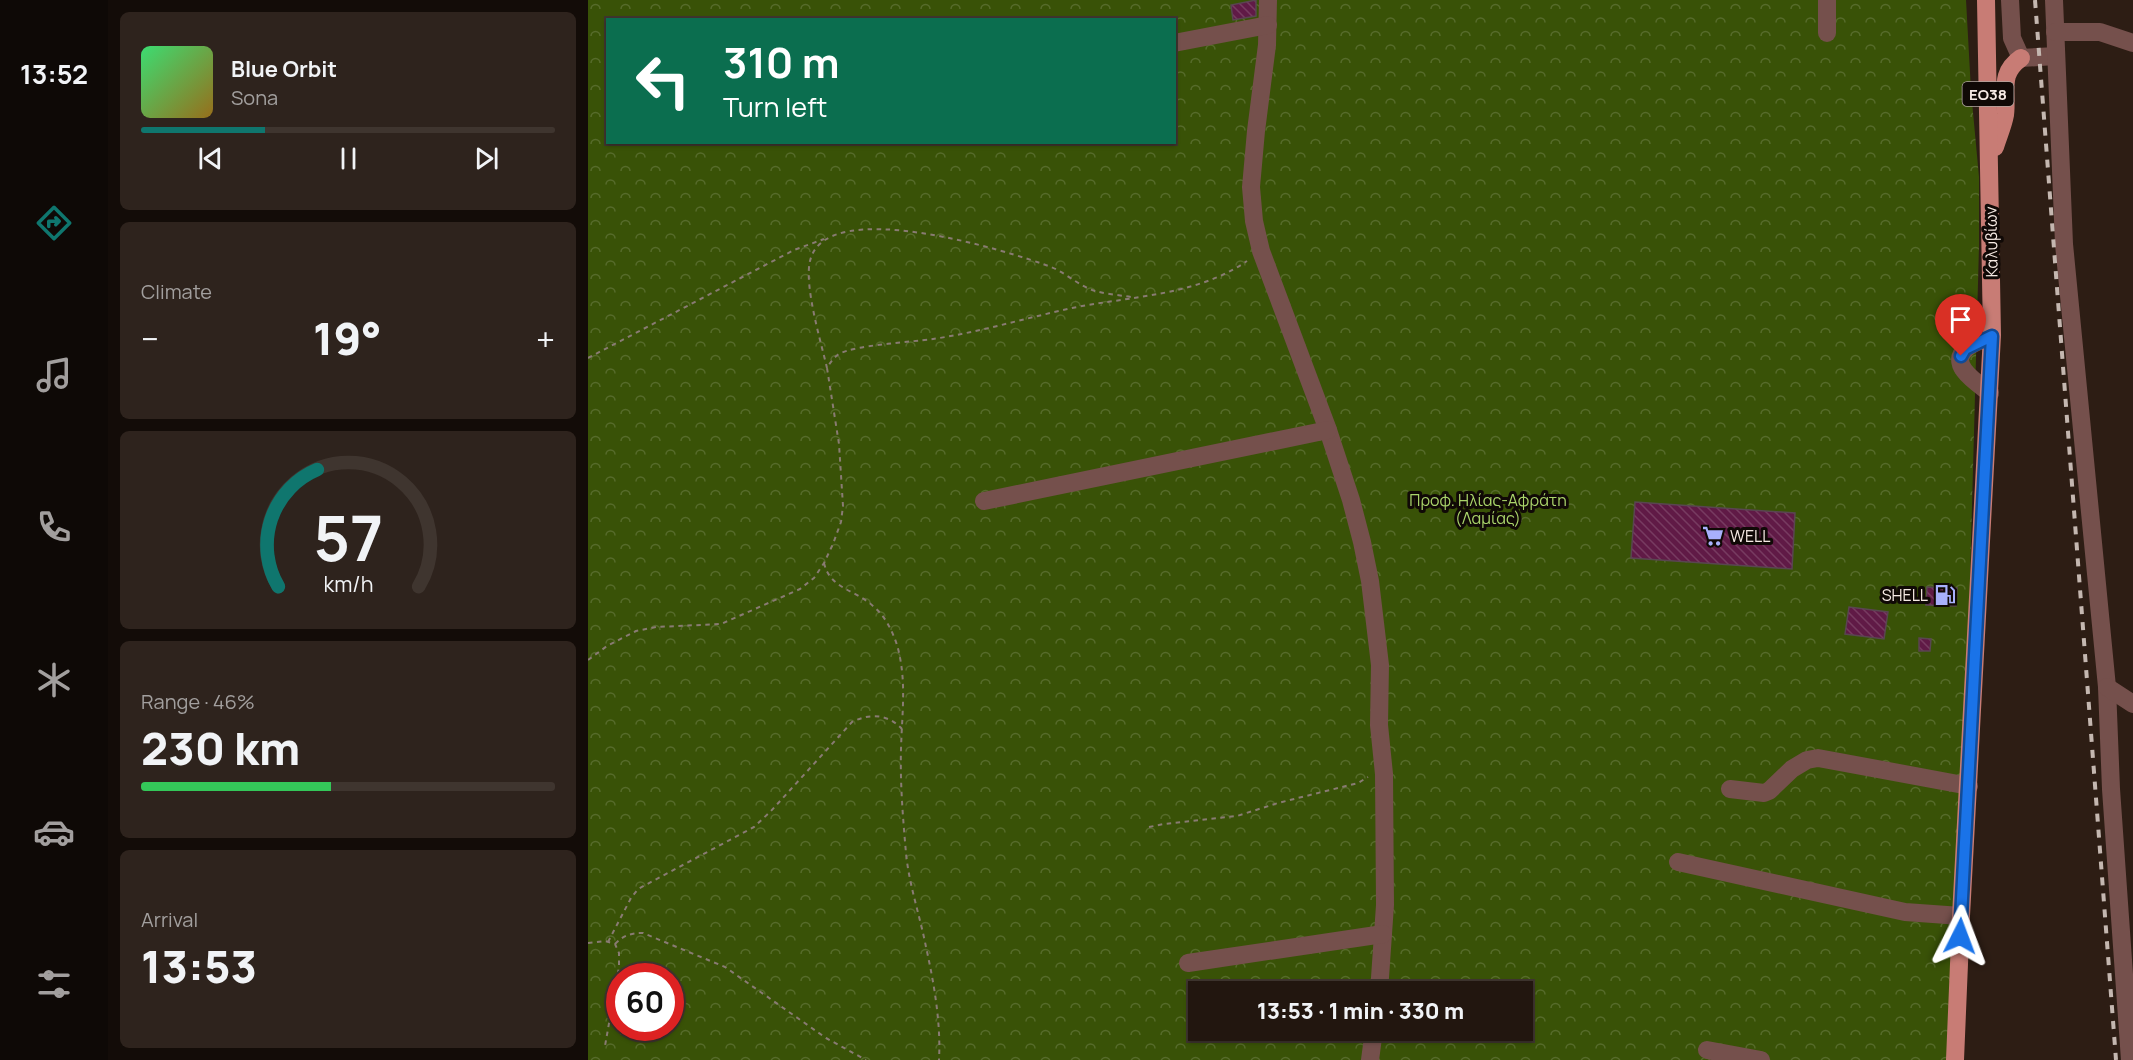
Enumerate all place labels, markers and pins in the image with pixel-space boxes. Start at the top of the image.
pin [1935,294,1986,356]
supermarket icon: WELL [1701,524,1725,548]
place label: WELL [1730,525,1770,547]
fuel station icon: SHELL [1933,583,1957,607]
place label: SHELL [1882,584,1928,606]

